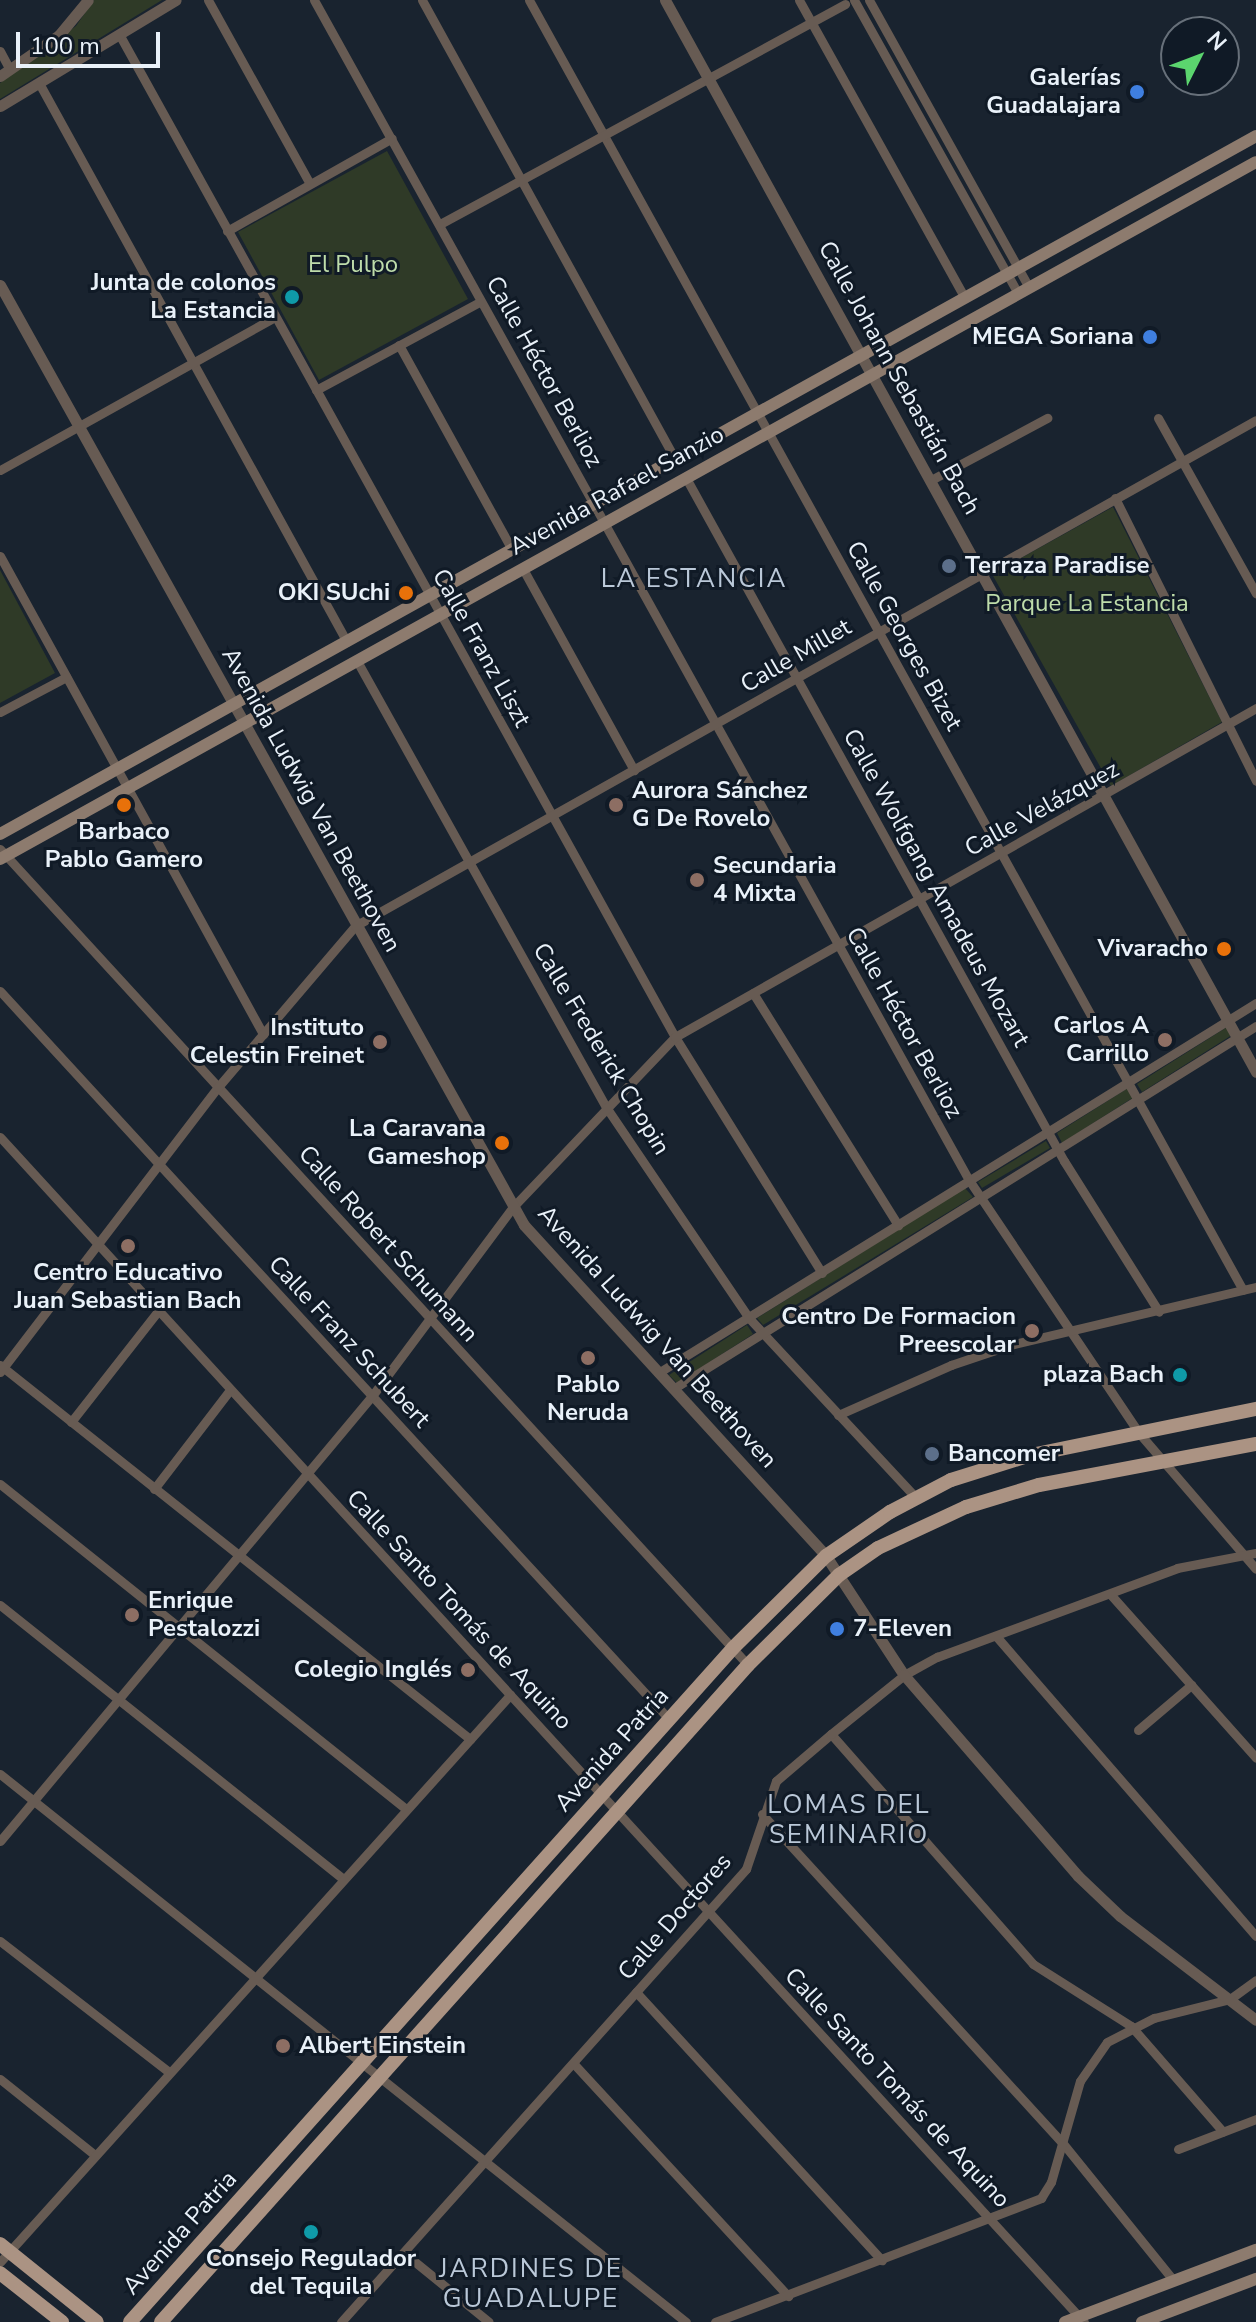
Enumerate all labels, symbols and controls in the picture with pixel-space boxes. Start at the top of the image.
scale bar [20,16,164,66]
north arrow [1160,16,1240,96]
text: N [1200,25,1233,57]
text: 100 m [30,30,100,62]
place label: Galerías Guadalajara [986,64,1121,120]
marker: Galerías Guadalajara [1128,83,1146,101]
street label: Calle Johann Sebastián Bach [812,236,986,520]
park label: El Pulpo [308,251,398,279]
place label: Junta de colonos La Estancia [91,269,276,325]
street label: Calle Héctor Berlioz [479,271,609,473]
marker: Junta de colonos La Estancia [283,288,301,306]
place label: MEGA Soriana [972,323,1134,351]
marker: MEGA Soriana [1141,328,1159,346]
street label: Avenida Rafael Sanzio [505,420,729,562]
street label: Calle Georges Bizet [840,536,968,736]
place label: Terraza Paradise [965,552,1150,580]
marker: Terraza Paradise [940,557,958,575]
district label: LA ESTANCIA [601,563,787,595]
street label: Calle Franz Liszt [426,564,536,732]
place label: OKI SUchi [278,579,390,607]
marker: OKI SUchi [397,584,415,602]
park label: Parque La Estancia [985,590,1189,618]
street label: Calle Millet [736,613,856,699]
street label: Avenida Ludwig Van Beethoven [215,643,407,957]
street label: Calle Wolfgang Amadeus Mozart [836,724,1036,1052]
street label: Calle Velázquez [960,755,1124,863]
place label: Aurora Sánchez G De Rovelo [632,777,808,833]
marker: Barbaco Pablo Gamero [115,796,133,814]
marker: Aurora Sánchez G De Rovelo [607,796,625,814]
place label: Barbaco Pablo Gamero [45,818,203,874]
place label: Secundaria 4 Mixta [713,852,837,908]
marker: Secundaria 4 Mixta [688,871,706,889]
street label: Calle Héctor Berlioz [839,922,969,1124]
place label: Vivaracho [1098,935,1208,963]
street label: Calle Frederick Chopin [526,938,676,1160]
marker: Vivaracho [1215,940,1233,958]
place label: Carlos A Carrillo [1053,1012,1149,1068]
place label: Instituto Celestin Freinet [190,1014,364,1070]
marker: Carlos A Carrillo [1156,1031,1174,1049]
marker: Instituto Celestin Freinet [371,1033,389,1051]
place label: La Caravana Gameshop [349,1115,486,1171]
marker: La Caravana Gameshop [493,1134,511,1152]
street label: Calle Robert Schumann [292,1140,484,1348]
street label: Avenida Ludwig Van Beethoven [531,1200,783,1474]
marker: Centro Educativo Juan Sebastian Bach [119,1237,137,1255]
street label: Calle Franz Schubert [262,1250,436,1434]
place label: Centro Educativo Juan Sebastian Bach [14,1259,242,1315]
place label: Centro De Formacion Preescolar [781,1303,1016,1359]
marker: Centro De Formacion Preescolar [1023,1322,1041,1340]
marker: Pablo Neruda [579,1349,597,1367]
place label: plaza Bach [1043,1361,1164,1389]
marker: plaza Bach [1171,1366,1189,1384]
place label: Pablo Neruda [547,1371,629,1427]
place label: Bancomer [948,1440,1060,1468]
marker: Bancomer [923,1445,941,1463]
street label: Calle Santo Tomás de Aquino [340,1484,578,1736]
place label: Enrique Pestalozzi [148,1587,260,1643]
marker: Enrique Pestalozzi [123,1606,141,1624]
place label: 7-Eleven [853,1615,952,1643]
marker: 7-Eleven [828,1620,846,1638]
place label: Colegio Inglés [294,1656,452,1684]
marker: Colegio Inglés [459,1661,477,1679]
street label: Avenida Patria [549,1682,675,1818]
district label: LOMAS DEL SEMINARIO [767,1789,931,1850]
street label: Calle Doctores [612,1848,738,1986]
street label: Calle Santo Tomás de Aquino [778,1962,1016,2214]
place label: Albert Einstein [299,2032,466,2060]
marker: Albert Einstein [274,2037,292,2055]
street label: Avenida Patria [117,2165,243,2301]
marker: Consejo Regulador del Tequila [302,2223,320,2241]
place label: Consejo Regulador del Tequila [206,2245,416,2301]
district label: JARDINES DE GUADALUPE [439,2253,623,2314]

